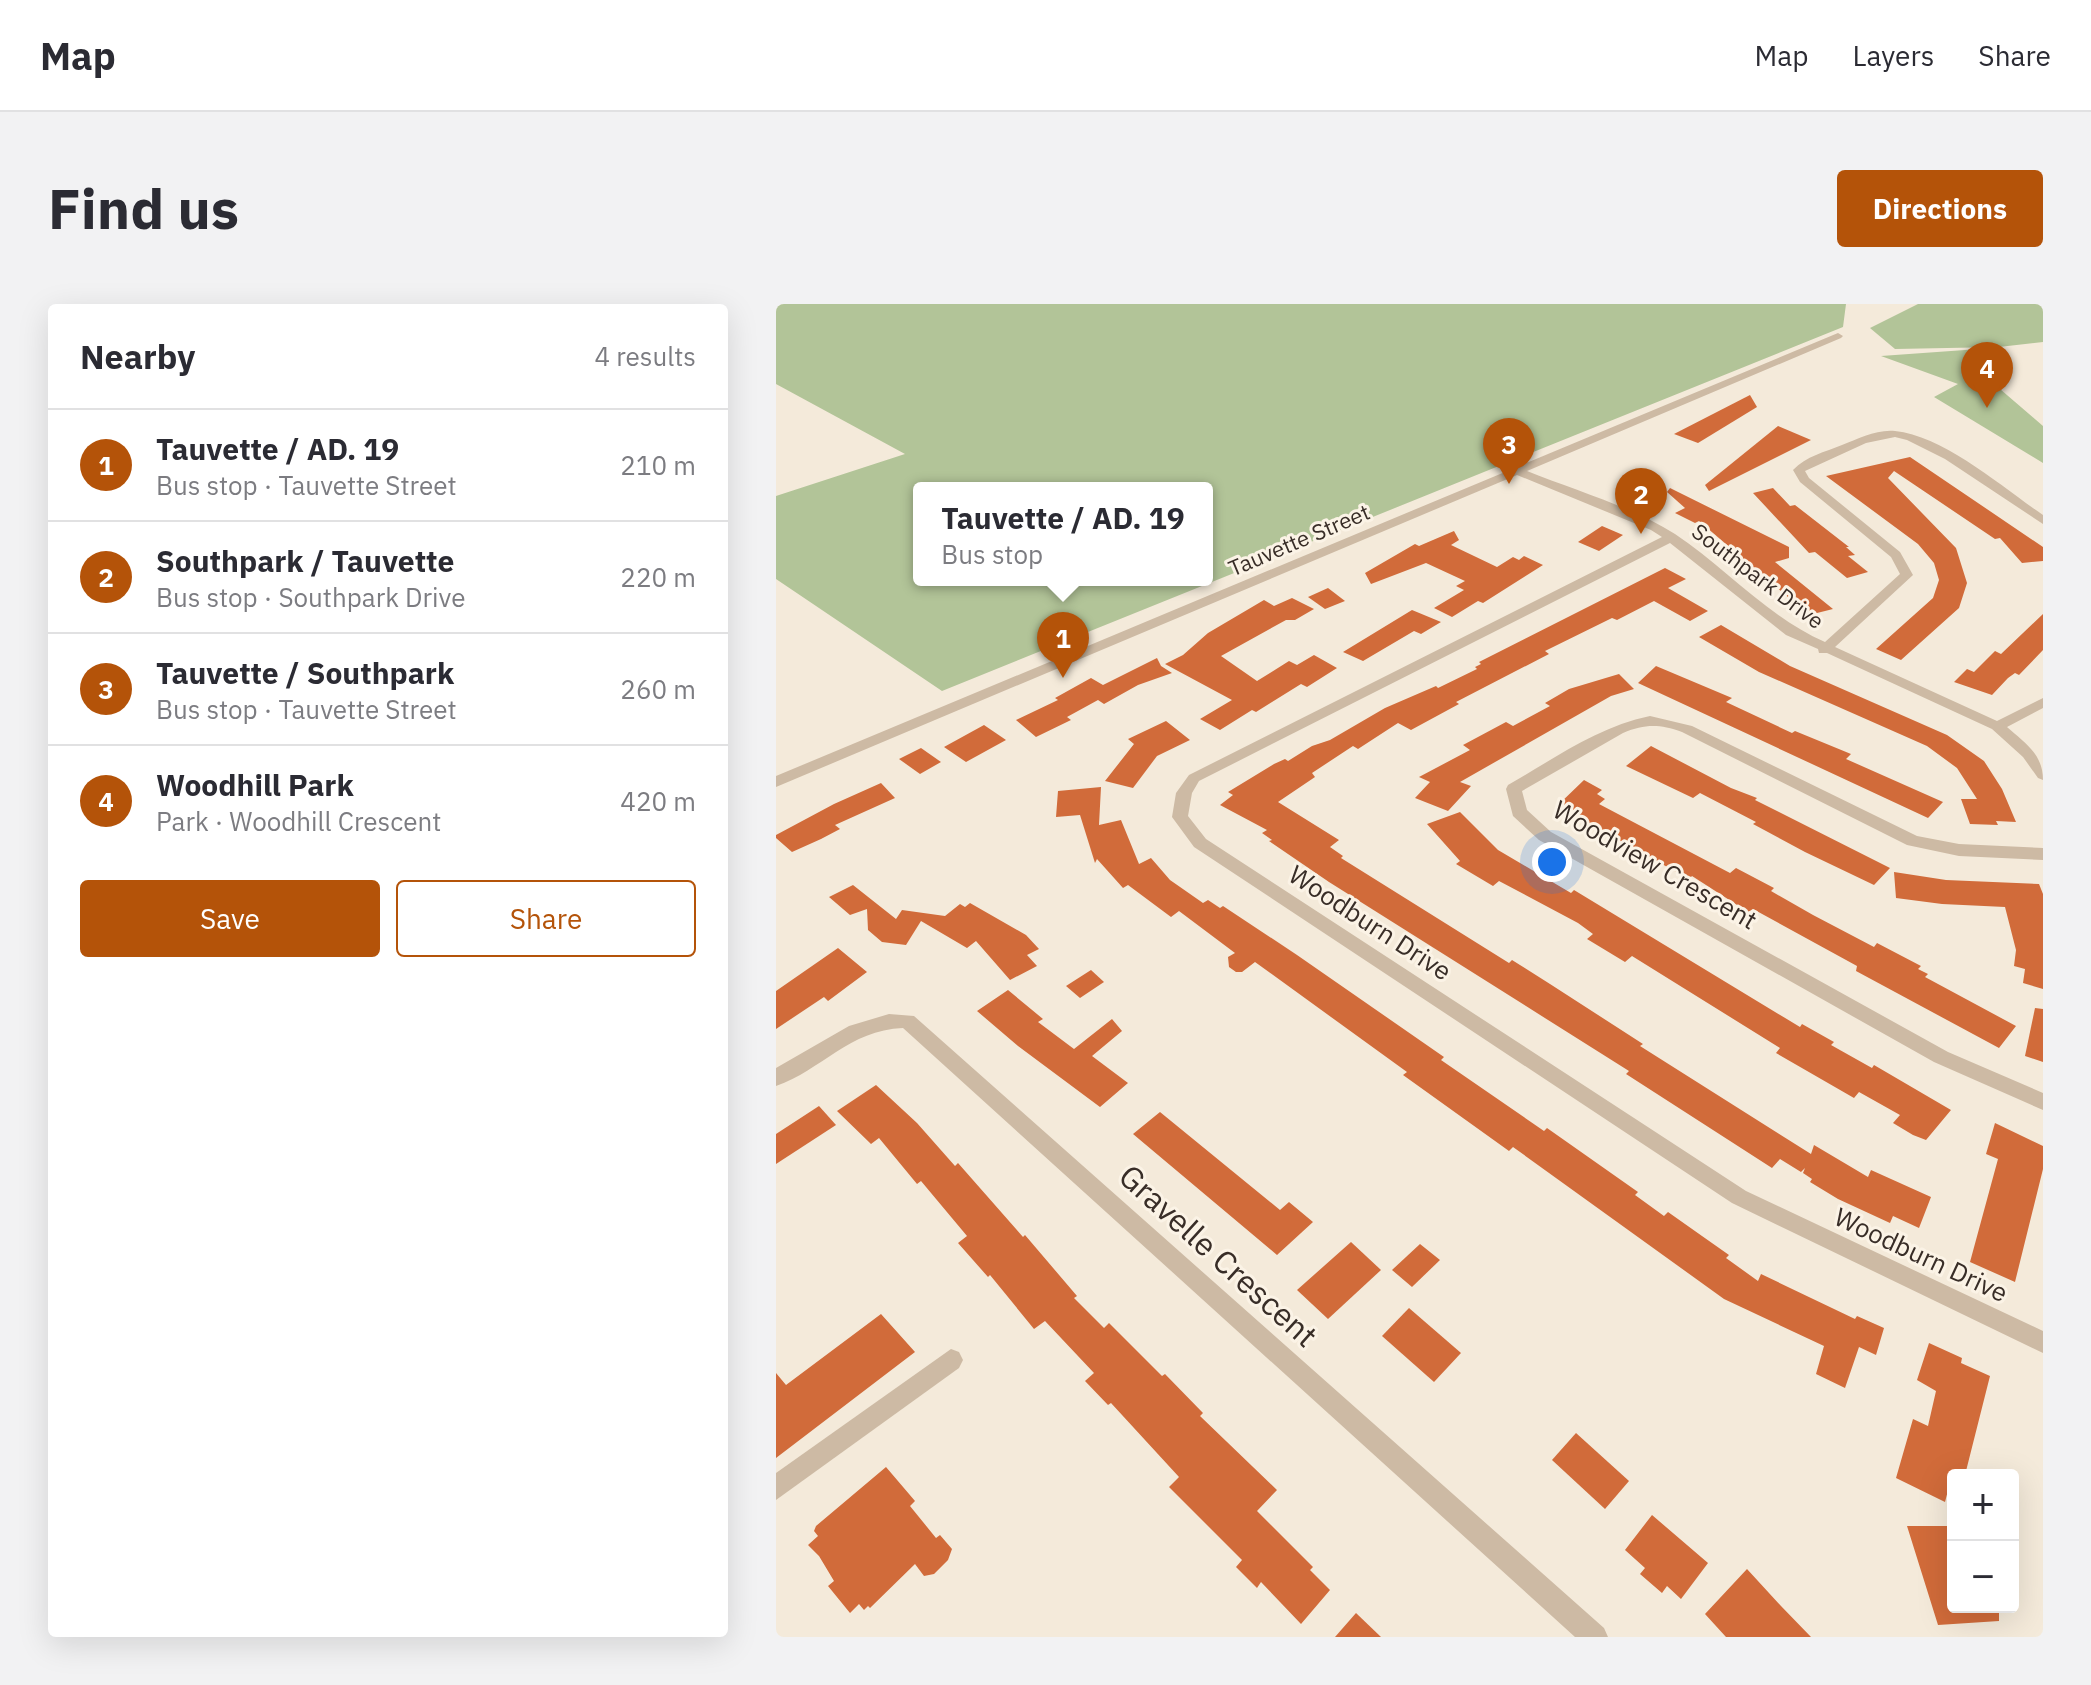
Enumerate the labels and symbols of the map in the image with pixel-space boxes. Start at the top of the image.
pin: 4 [1961,342,2013,408]
pin: 3 [1483,418,1535,484]
pin: 2 [1615,468,1667,534]
street label: Tauvette Street [1224,497,1374,582]
street label: Southpark Drive [1686,516,1830,635]
pin: 1 [1037,612,1089,678]
street label: Woodview Crescent [1547,792,1764,936]
your location [1532,842,1572,882]
street label: Woodburn Drive [1283,857,1458,988]
street label: Gravelle Crescent [1110,1155,1327,1356]
street label: Woodburn Drive [1829,1199,2014,1309]

